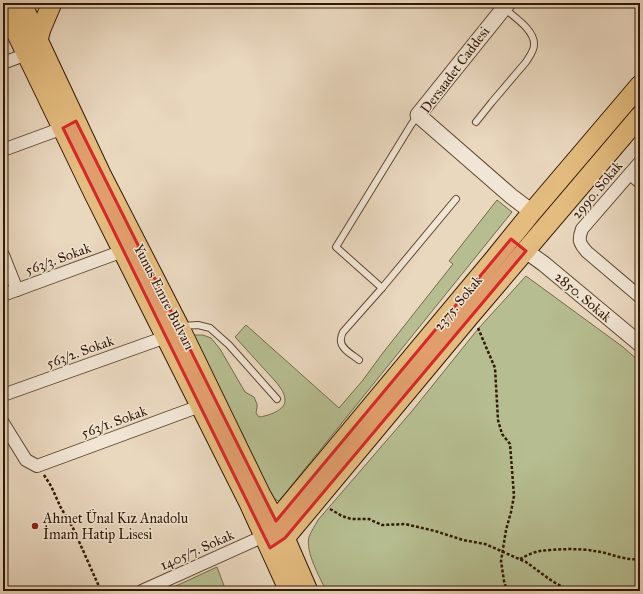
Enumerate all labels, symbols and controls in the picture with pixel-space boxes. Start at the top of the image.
street label: Dersaadet Caddesi [417,23,493,117]
street label: 2990. Sokak [568,157,626,222]
street label: 563/3. Sokak [23,239,94,279]
street label: Yunus Emre Bulvarı [130,241,198,353]
street label: 2850. Sokak [551,268,615,326]
street label: 2375. Sokak [430,272,486,334]
street label: 563/2. Sokak [44,332,116,372]
street label: 563/1. Sokak [79,402,150,442]
place label: Ahmet Ünal Kız Anadolu İmam Hatip Lisesi [42,508,189,543]
marker: Ahmet Ünal Kız Anadolu İmam Hatip Lisesi [30,521,40,531]
street label: 1405/7. Sokak [158,526,237,574]

